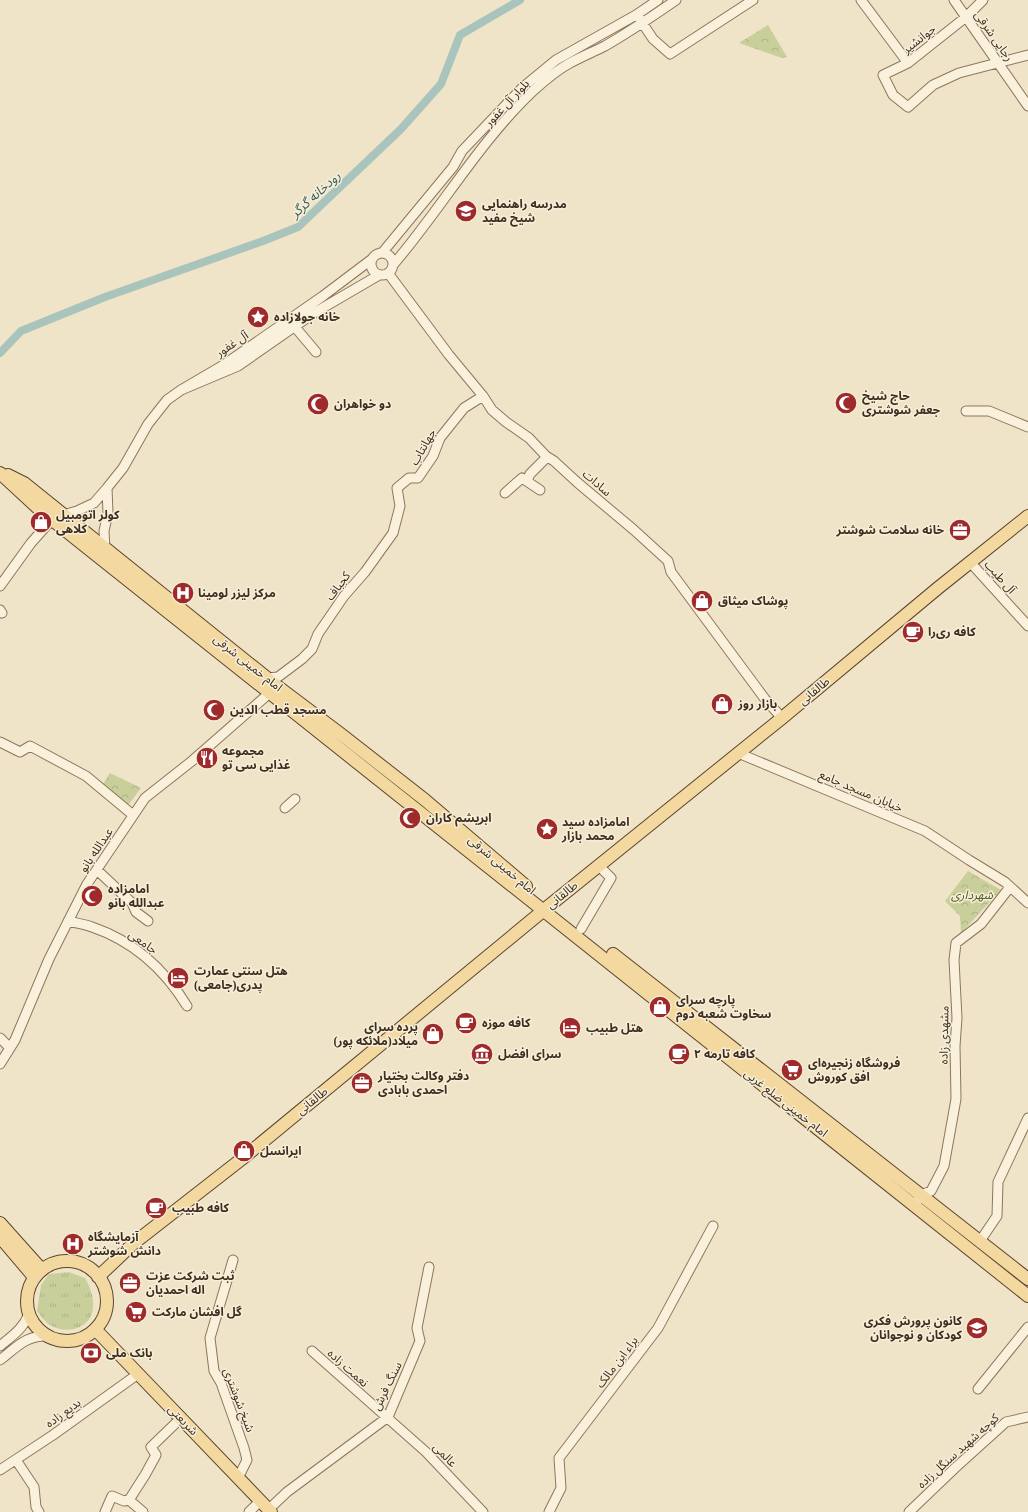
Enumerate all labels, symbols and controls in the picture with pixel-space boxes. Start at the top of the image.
street label: رجایی شرقی [972,8,1016,64]
street label: جوانشیر [899,22,938,57]
street label: بلوار آل غفور [481,77,532,130]
water label: رودخانه گرگر [287,168,344,222]
place label: مدرسه راهنمایی شیخ مفید [482,197,567,227]
school or university icon: مدرسه راهنمایی شیخ مفید [453,198,479,224]
place icon: خانه جولازاده [245,304,271,330]
place label: خانه جولازاده [274,310,340,324]
street label: آل غفور [212,328,251,360]
place label: حاج شیخ جعفر شوشتری [862,389,941,417]
mosque icon: حاج شیخ جعفر شوشتری [833,390,859,416]
mosque icon: دو خواهران [305,391,331,417]
place label: دو خواهران [334,397,391,411]
street label: جهانتاب [407,426,439,468]
street label: سادات [580,467,614,499]
place label: کولر اتومبیل کلاهی [56,508,120,536]
shop icon: کولر اتومبیل کلاهی [28,509,54,535]
office icon: خانه سلامت شوشتر [947,517,973,543]
place label: خانه سلامت شوشتر [836,523,944,537]
street label: آل طیب [981,557,1019,597]
street label: کجباف [323,568,354,603]
hospital icon: مرکز لیزر لومینا [170,580,196,606]
place label: مرکز لیزر لومینا [198,586,276,600]
shop icon: پوشاک میثاق [689,588,715,614]
place label: پوشاک میثاق [718,594,788,610]
cafe icon: کافه‌ ری‌را [900,619,926,645]
place label: کافه‌ ری‌را [928,625,976,639]
street label: امام خمینی شرقی [209,632,285,696]
street label: طالقانی [796,674,832,708]
shop icon: بازار روز [709,691,735,717]
mosque icon: مسجد قطب الدین [201,697,227,723]
place label: بازار روز [737,697,777,711]
place label: مسجد قطب الدین [230,703,326,717]
place label: مجموعه غذایی سی تو [222,744,291,772]
restaurant icon: مجموعه غذایی سی تو [194,745,220,771]
street label: خیابان مسجد جامع [816,767,905,817]
mosque icon: ابریشم کاران [397,805,423,831]
place label: ابریشم کاران [426,811,492,827]
place label: امامزاده سید محمد بازار [561,815,629,843]
place icon: امامزاده سید محمد بازار [534,816,560,842]
street label: عبدالله بانو [76,825,116,875]
street label: امام خمینی شرقی [464,833,539,899]
street label: طالقانی [544,878,580,912]
place label: امامزاده عبدالله بانو [108,882,165,910]
mosque icon: امامزاده عبدالله بانو [79,883,105,909]
park label: شهرداری [951,888,994,902]
street label: جامعی [126,927,160,957]
place label: هتل سنتی عمارت پدری(جامعی) [194,964,288,994]
hotel icon: هتل سنتی عمارت پدری(جامعی) [165,965,191,991]
place label: پارچه سرای سخاوت شعبه دوم [676,993,771,1023]
shop icon: پارچه سرای سخاوت شعبه دوم [647,994,673,1020]
street label: مشهدی زاده [936,1006,952,1064]
cafe icon: کافه موزه [453,1010,479,1036]
hotel icon: هتل طبیب [557,1015,583,1041]
place label: کافه موزه [482,1016,531,1030]
place label: پرده سرای میلاد(ملائکه پور) [334,1020,418,1050]
shop icon: پرده سرای میلاد(ملائکه پور) [420,1021,446,1047]
place label: هتل طبیب [586,1021,643,1035]
museum icon: سرای افضل [469,1041,495,1067]
cafe icon: کافه تارمه ۲ [666,1041,692,1067]
place label: سرای افضل [498,1047,562,1061]
place label: کافه تارمه ۲ [694,1047,756,1061]
place label: فروشگاه زنجیره‌ای افق کوروش [808,1056,900,1084]
supermarket icon: فروشگاه زنجیره‌ای افق کوروش [779,1057,805,1083]
street label: امام خمینی ضلع غربی [740,1066,831,1142]
place label: دفتر وکالت بختیار احمدی بابادی [377,1069,469,1097]
office icon: دفتر وکالت بختیار احمدی بابادی [349,1070,375,1096]
street label: طالقانی [294,1084,330,1118]
shop icon: ایرانسل [231,1138,257,1164]
place label: ایرانسل [260,1144,301,1158]
cafe icon: کافه طبیب [143,1195,169,1221]
place label: کافه طبیب [172,1201,230,1215]
place label: آزمایشگاه دانش شوشتر [87,1230,161,1258]
hospital icon: آزمایشگاه دانش شوشتر [60,1231,86,1257]
place label: ثبت شرکت عزت اله احمدیان [146,1269,235,1297]
office icon: ثبت شرکت عزت اله احمدیان [117,1270,143,1296]
supermarket icon: گل افشان مارکت [123,1299,149,1325]
place label: گل افشان مارکت [152,1305,242,1319]
place label: کانون پرورش فکری کودکان و نوجوانان [864,1314,963,1342]
school or university icon: کانون پرورش فکری کودکان و نوجوانان [964,1315,990,1341]
street label: براء ابن مالک [593,1333,641,1391]
bank icon: بانک ملی [78,1340,104,1366]
place label: بانک ملی [106,1346,153,1360]
street label: نعمت زاده [325,1346,371,1390]
street label: سنگ فرش [369,1359,405,1413]
street label: شیخ شوشتری [219,1366,258,1435]
street label: بدیع زاده [43,1396,85,1432]
street label: شریعتی [165,1402,201,1438]
street label: کوچه شهید سنگل زاده [914,1410,1003,1492]
street label: عالمی [430,1440,460,1470]

